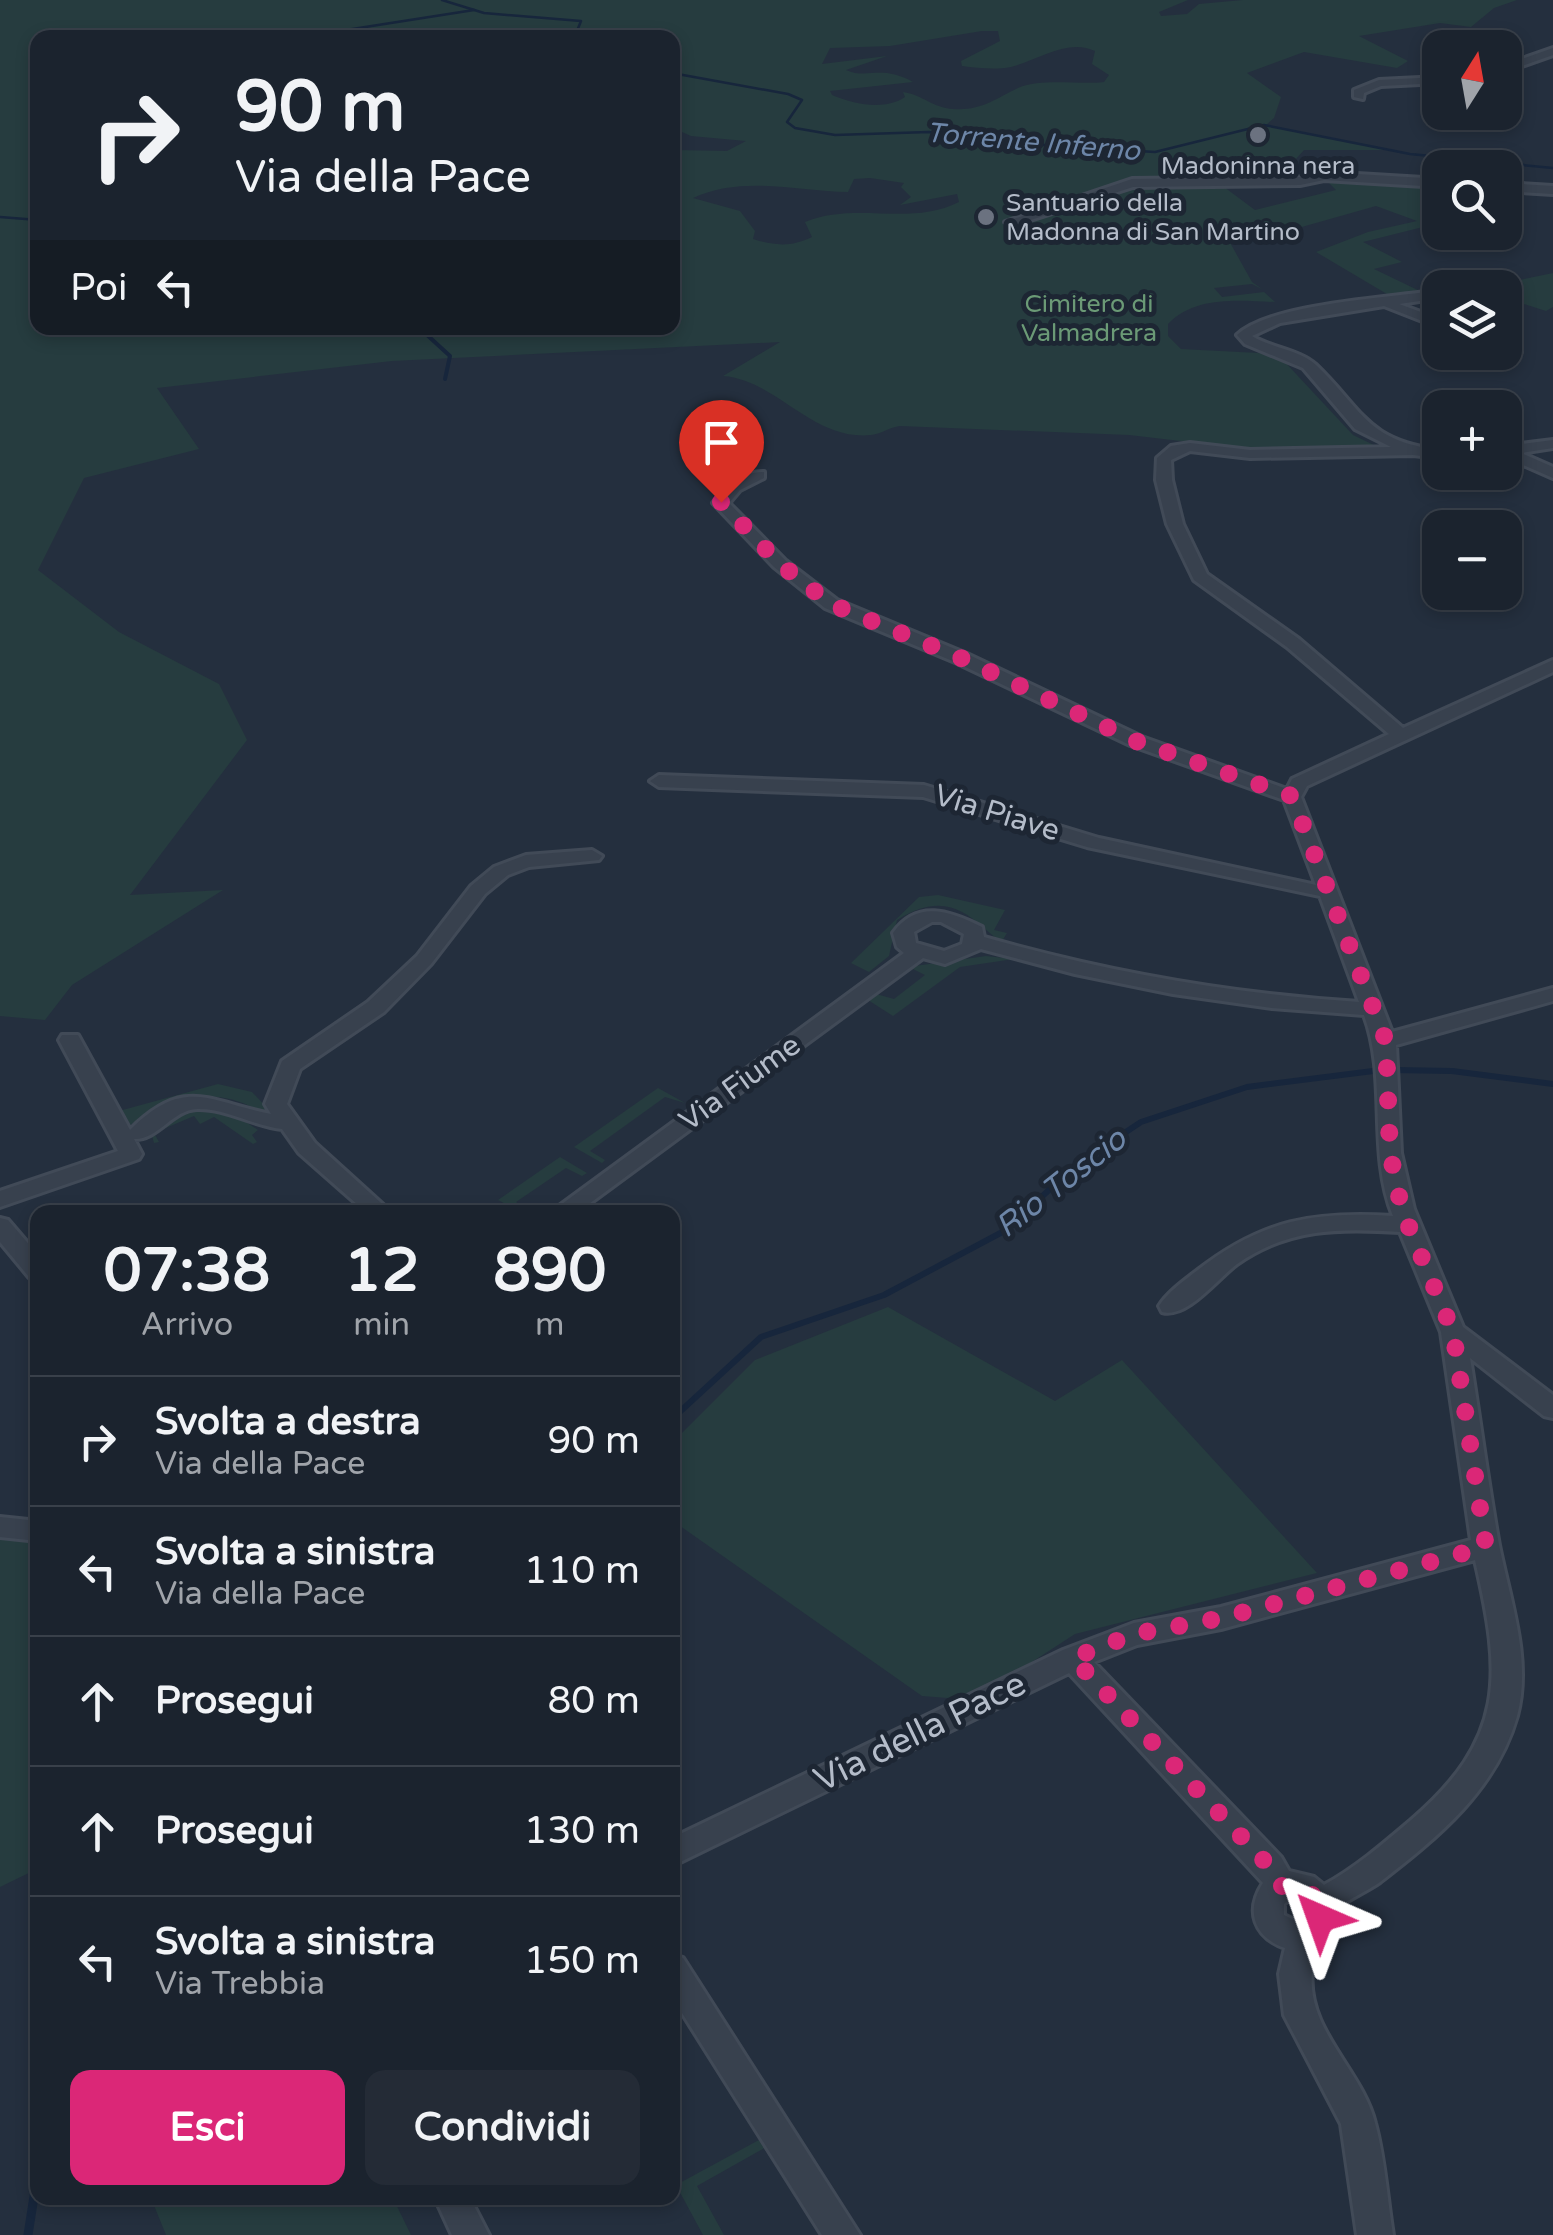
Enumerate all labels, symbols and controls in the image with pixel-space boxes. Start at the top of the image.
north arrow [1422,30,1522,130]
map controls [1422,30,1522,610]
text: 90 m [235,66,405,150]
icon: right [70,70,200,200]
water label: Torrente Inferno [925,116,1143,168]
marker: Madoninna nera [1247,124,1269,146]
button: search [1422,150,1522,250]
text: Via della Pace [235,151,531,205]
place label: Madoninna nera [1161,151,1355,181]
place label: Santuario della Madonna di San Martino [1006,188,1300,247]
marker: Santuario della Madonna di San Martino [975,206,997,228]
icon: left [148,260,203,315]
text: Poi [70,265,128,311]
button: layers [1422,270,1522,370]
park label: Cimitero di Valmadrera [1021,289,1157,348]
button: + [1422,390,1522,490]
pin [679,400,764,503]
icon: arrive [694,415,749,470]
button: − [1422,510,1522,610]
street label: Via Piave [930,776,1064,850]
street label: Via Fiume [672,1027,808,1139]
water label: Rio Toscio [988,1119,1135,1246]
text: 07:38 [104,1235,270,1307]
text: 12 [344,1235,419,1307]
text: 890 [493,1235,606,1307]
text: Arrivo [141,1306,233,1344]
text: min [353,1306,410,1344]
text: m [535,1306,564,1344]
text: Svolta a destra [155,1399,421,1445]
icon: right [70,1414,125,1469]
text: 90 m [548,1418,640,1464]
text: Via della Pace [155,1445,365,1483]
text: Svolta a sinistra [155,1529,435,1575]
icon: left [70,1544,125,1599]
text: 110 m [524,1548,640,1594]
text: Via della Pace [155,1575,365,1613]
street label: Via della Pace [807,1663,1033,1801]
icon: ahead [70,1674,125,1729]
text: Prosegui [155,1678,314,1724]
text: 80 m [548,1678,640,1724]
icon: ahead [70,1804,125,1859]
text: Prosegui [155,1808,314,1854]
text: 130 m [524,1808,640,1854]
position arrow [1268,1866,1372,1970]
text: Svolta a sinistra [155,1919,435,1965]
icon: left [70,1934,125,1989]
text: 150 m [524,1938,640,1984]
text: Via Trebbia [155,1965,325,2003]
button: Esci [70,2070,345,2185]
button: Condividi [365,2070,640,2185]

